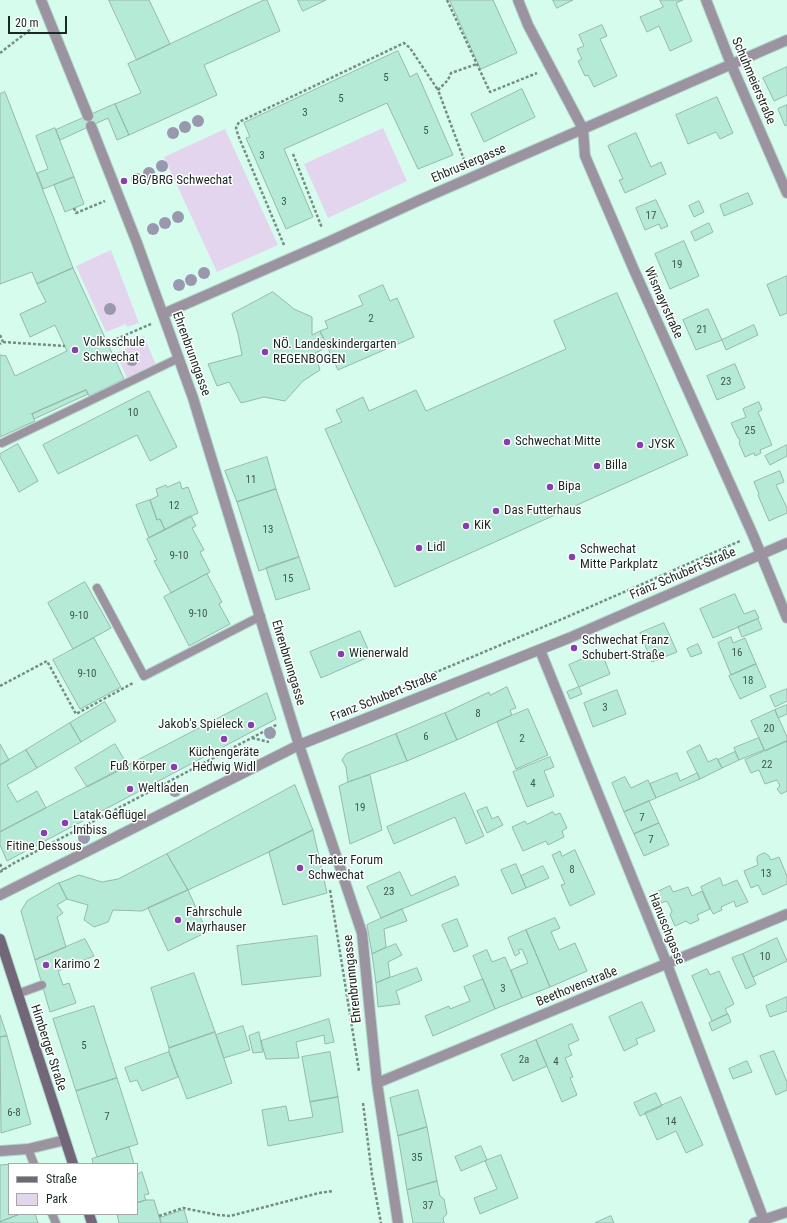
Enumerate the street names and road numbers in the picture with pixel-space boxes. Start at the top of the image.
street label: Schuhmeierstraße [728,35,778,127]
street label: Ehbrustergasse [429,141,509,187]
street label: Wismayrstraße [640,265,686,341]
street label: Ehrenbrunngasse [168,310,214,398]
street label: Franz Schubert-Straße [628,545,738,603]
street label: Ehrenbrunngasse [268,618,308,708]
street label: Franz Schubert-Straße [328,668,440,726]
street label: Hanuschgasse [645,891,687,967]
street label: Ehrenbrunngasse [341,934,365,1024]
street label: Beethovenstraße [534,964,620,1010]
street label: Himberger Straße [27,1003,69,1093]

